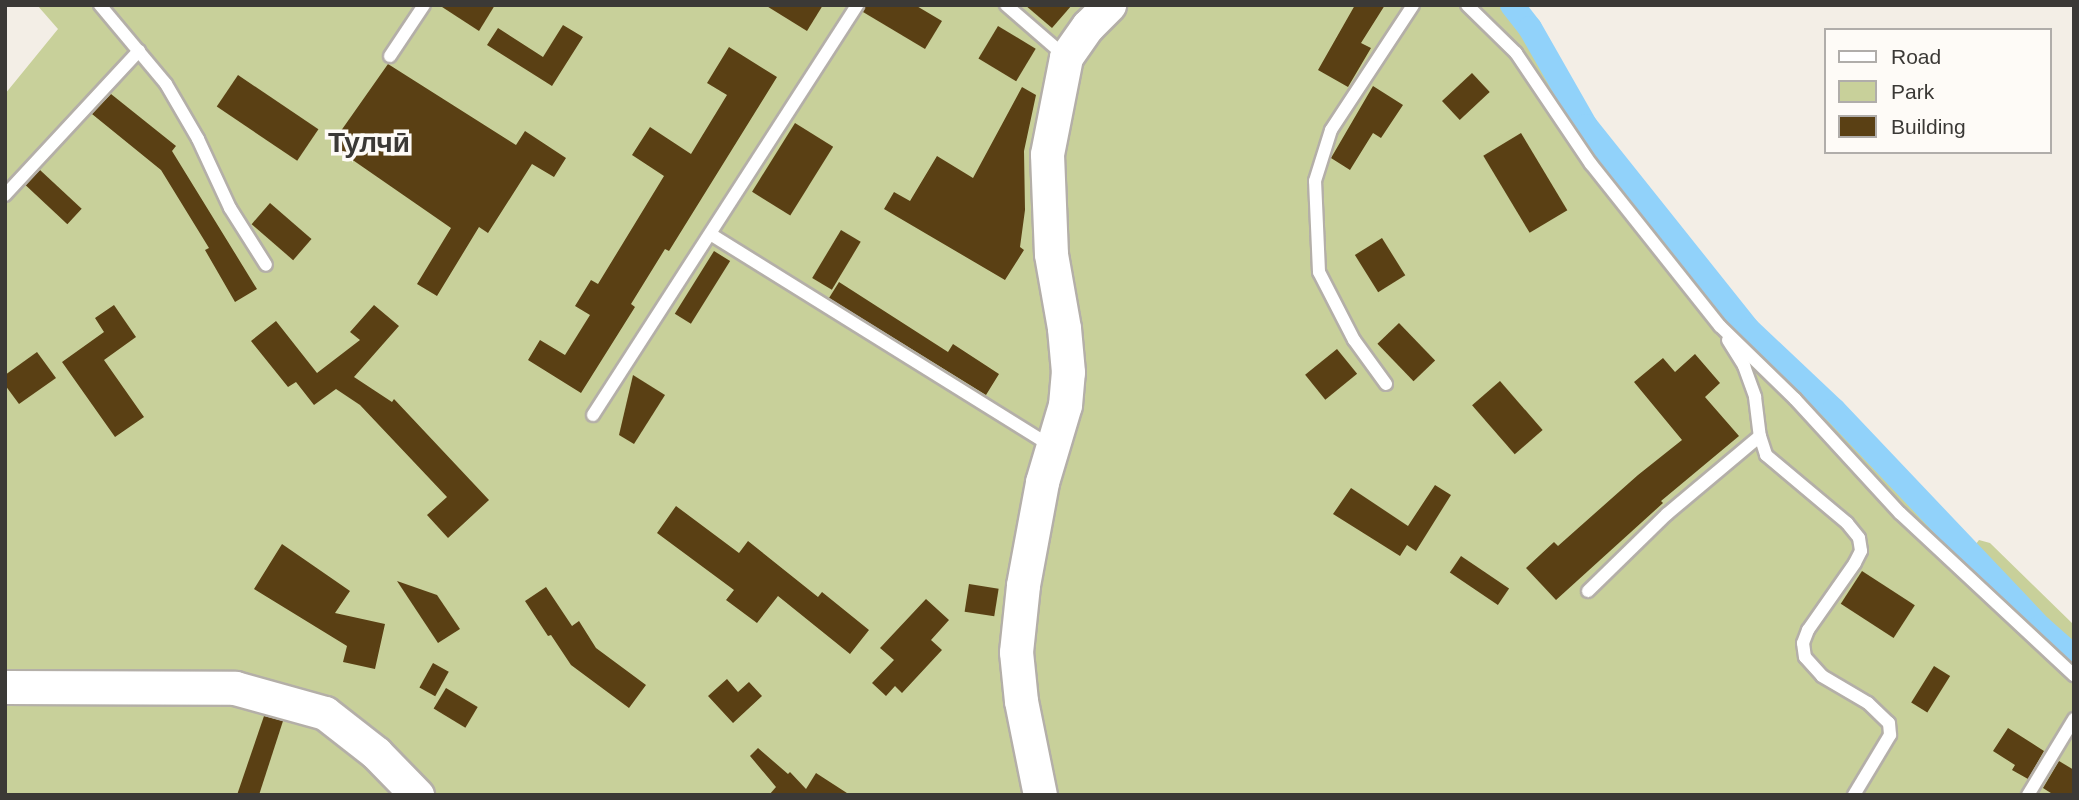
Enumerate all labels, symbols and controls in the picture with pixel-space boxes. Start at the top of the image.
legend [1824,28,2051,154]
text: Road [1891,45,1941,68]
text: Park [1891,80,1934,103]
text: Building [1891,115,1966,138]
district label: Тулчӣ [328,126,410,160]

